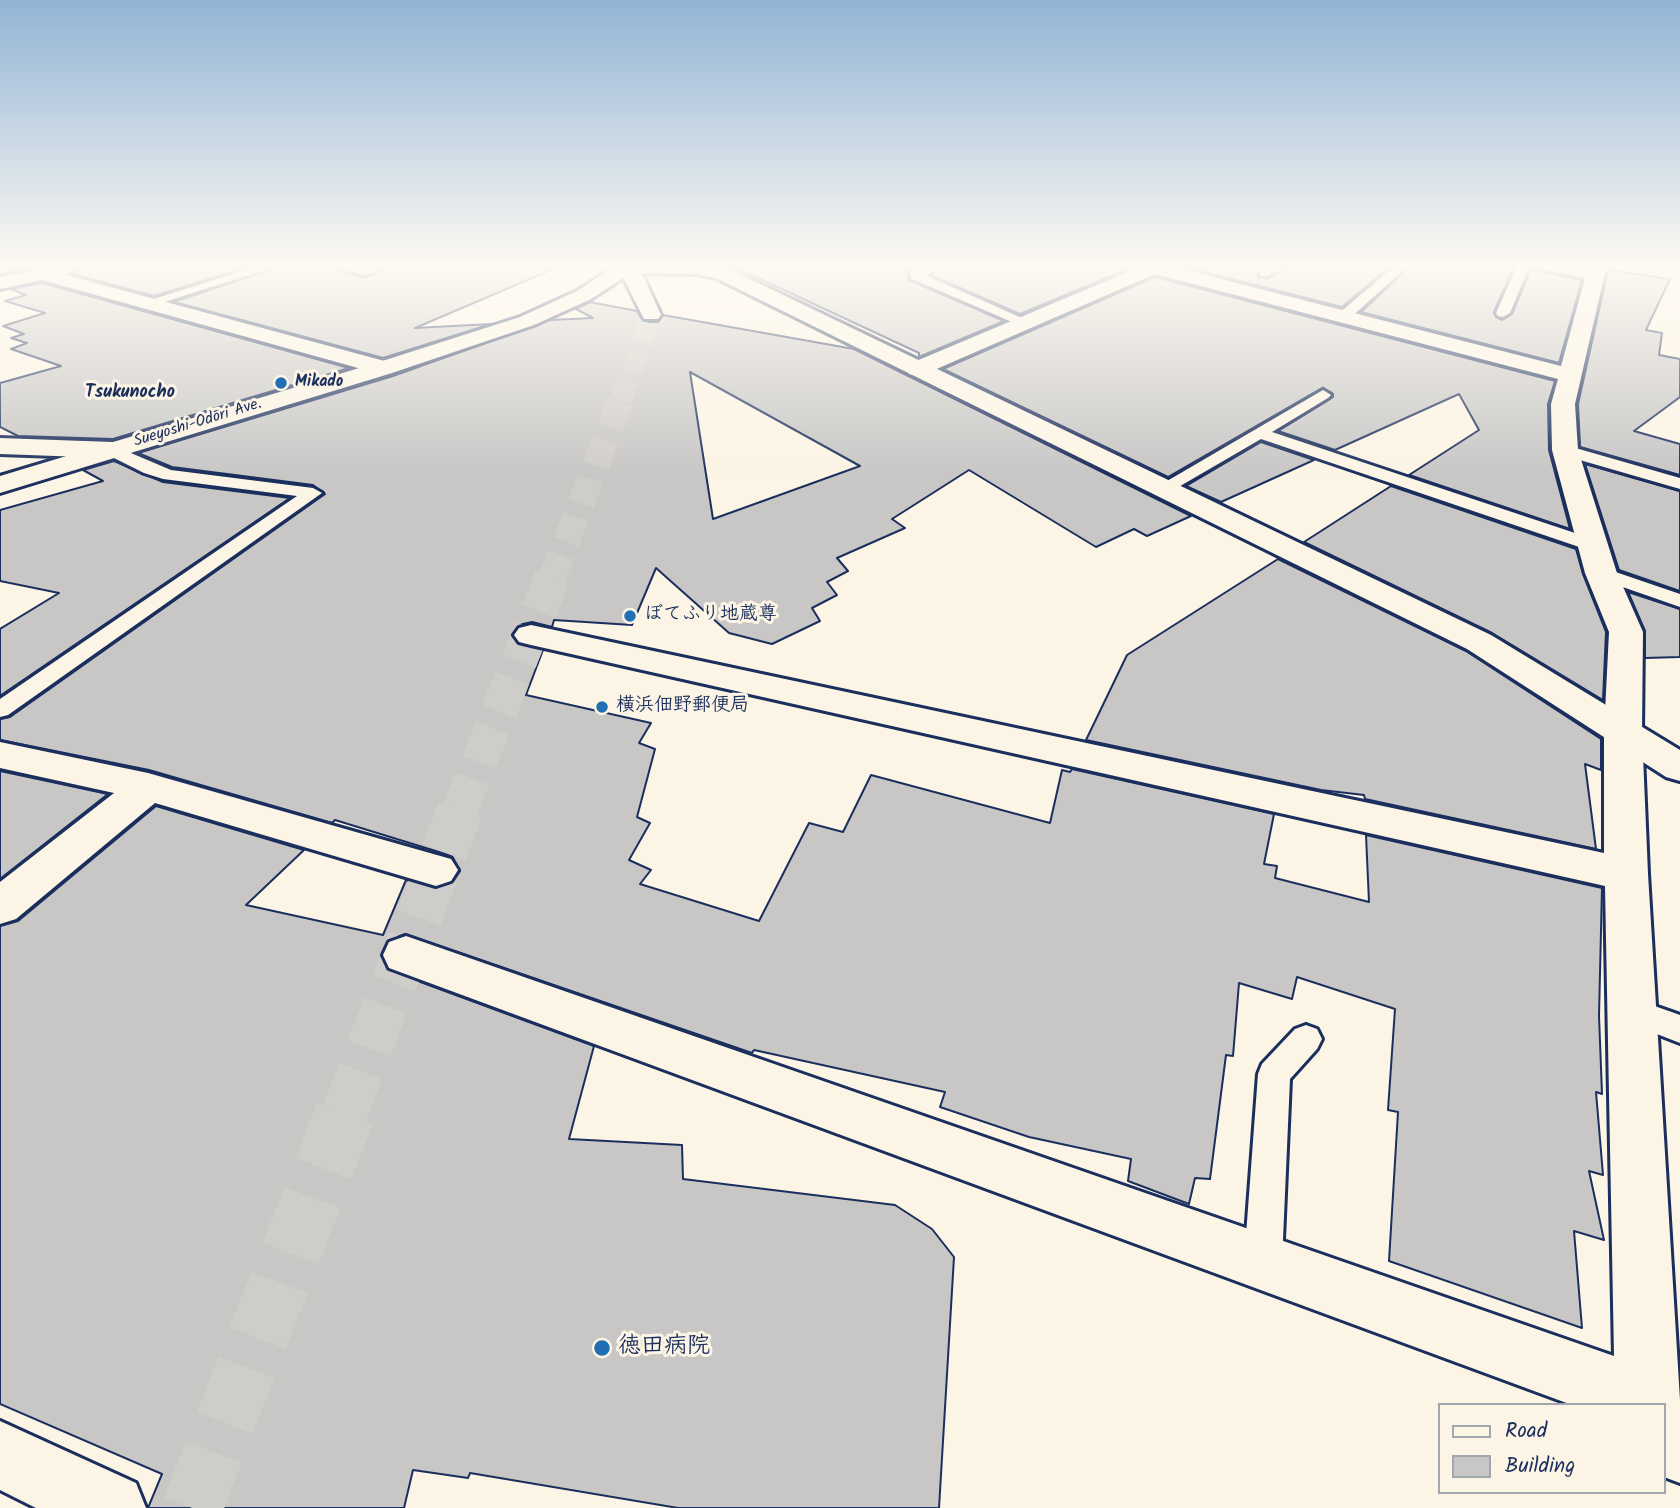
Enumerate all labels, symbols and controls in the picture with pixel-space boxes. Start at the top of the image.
place label: Mikado [295,373,343,393]
marker: Mikado [273,375,289,391]
district label: Tsukunocho [85,383,175,405]
street label: Sueyoshi-Odōri Ave. [132,395,264,453]
place label: ぼてふり地蔵尊 [644,605,777,627]
marker: ぼてふり地蔵尊 [622,608,638,624]
place label: 横浜佃野郵便局 [616,696,749,718]
marker: 横浜佃野郵便局 [594,699,610,715]
place label: 徳田病院 [618,1334,710,1362]
marker: 徳田病院 [592,1338,612,1358]
legend [1438,1403,1666,1494]
text: Road [1505,1415,1547,1448]
text: Building [1505,1450,1575,1483]

